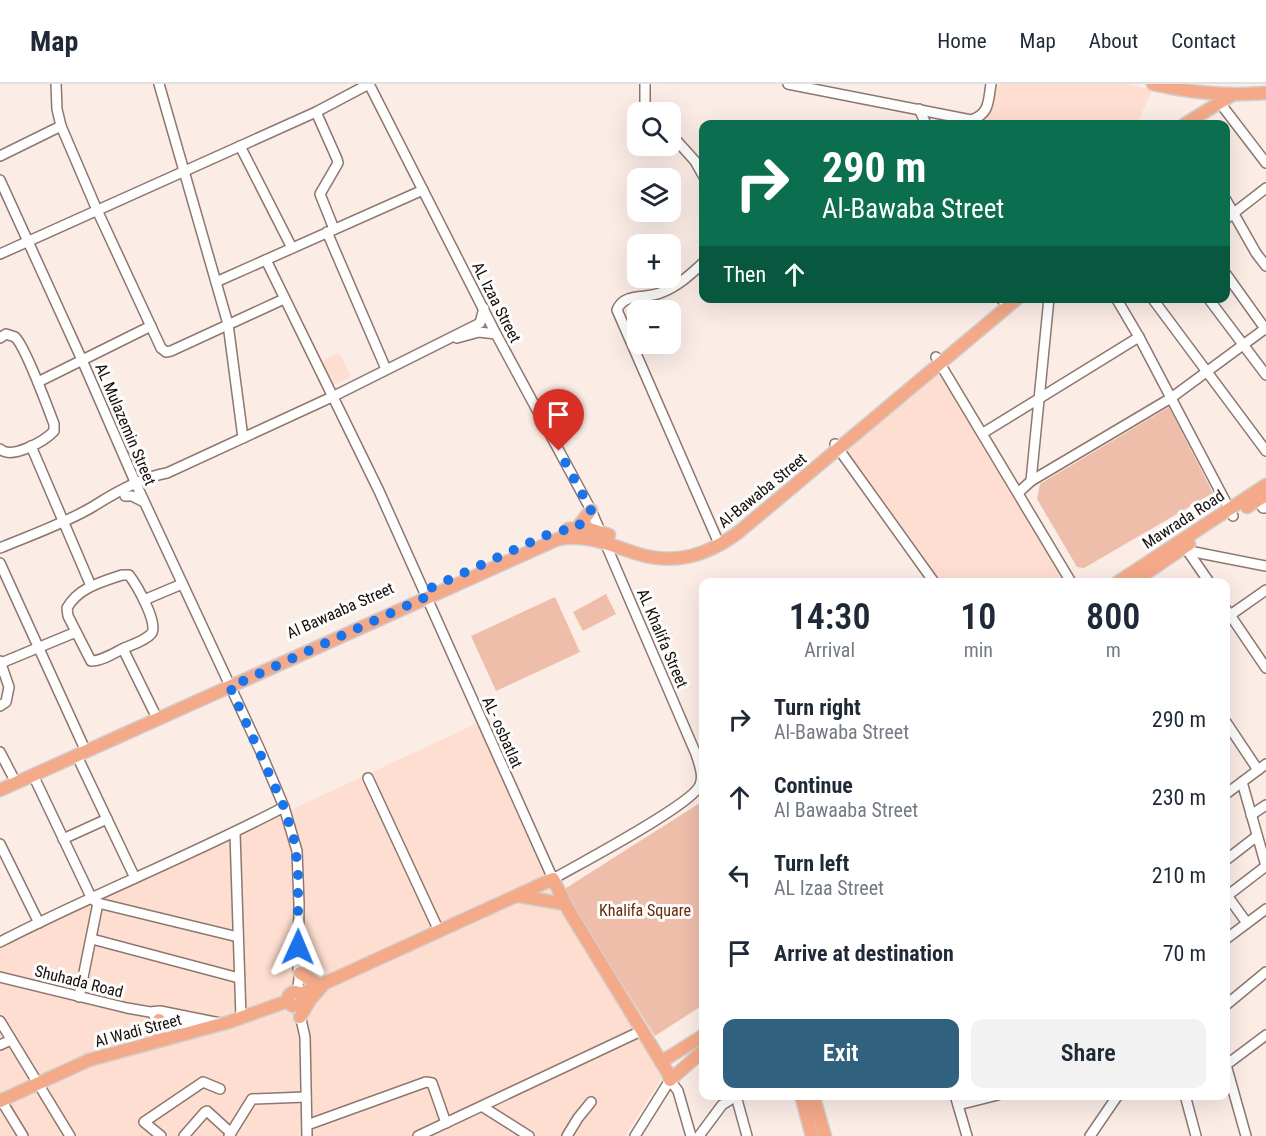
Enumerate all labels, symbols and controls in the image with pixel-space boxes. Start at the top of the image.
text: Map [30,25,78,58]
text: Home [937,29,987,53]
text: Map [1020,29,1056,53]
text: About [1089,29,1138,53]
text: Contact [1171,29,1236,53]
map controls [627,102,681,354]
button: search [627,102,681,156]
text: 290 m [822,143,927,192]
icon: right [723,144,801,222]
button: layers [627,168,681,222]
text: Al-Bawaba Street [822,193,1004,225]
button: + [627,234,681,288]
icon: ahead [778,258,811,291]
street label: AL Izaa Street [468,259,525,346]
text: Then [723,262,766,287]
button: − [627,300,681,354]
street label: AL Mulazemin Street [91,360,160,488]
pin [533,389,584,451]
icon: arrive [542,398,575,431]
street label: Al-Bawaba Street [714,449,810,532]
street label: Mawrada Road [1139,486,1228,553]
street label: Al Bawaaba Street [284,578,397,643]
street label: AL Khalifa Street [633,586,692,691]
text: 14:30 [789,596,871,638]
text: 10 [960,596,996,638]
text: 800 [1086,596,1140,638]
text: Arrival [804,638,855,662]
text: min [964,638,993,662]
text: m [1106,638,1121,662]
street label: AL- osbatlat [478,694,527,771]
text: Turn right [774,695,861,720]
icon: right [723,703,756,736]
text: 290 m [1152,707,1206,732]
text: Al-Bawaba Street [774,720,909,744]
text: Continue [774,773,853,798]
icon: ahead [723,781,756,814]
text: 230 m [1152,785,1206,810]
text: Al Bawaaba Street [774,798,918,822]
text: Turn left [774,851,849,876]
icon: left [723,859,756,892]
text: 210 m [1152,863,1206,888]
text: AL Izaa Street [774,876,884,900]
park label: Khalifa Square [599,901,691,920]
position arrow [266,915,330,979]
icon: arrive [723,937,756,970]
text: Arrive at destination [774,941,954,966]
text: 70 m [1163,941,1206,966]
street label: Shuhada Road [33,961,125,1002]
street label: Al Wadi Street [93,1010,184,1051]
button: Exit [723,1019,959,1088]
button: Share [971,1019,1206,1088]

